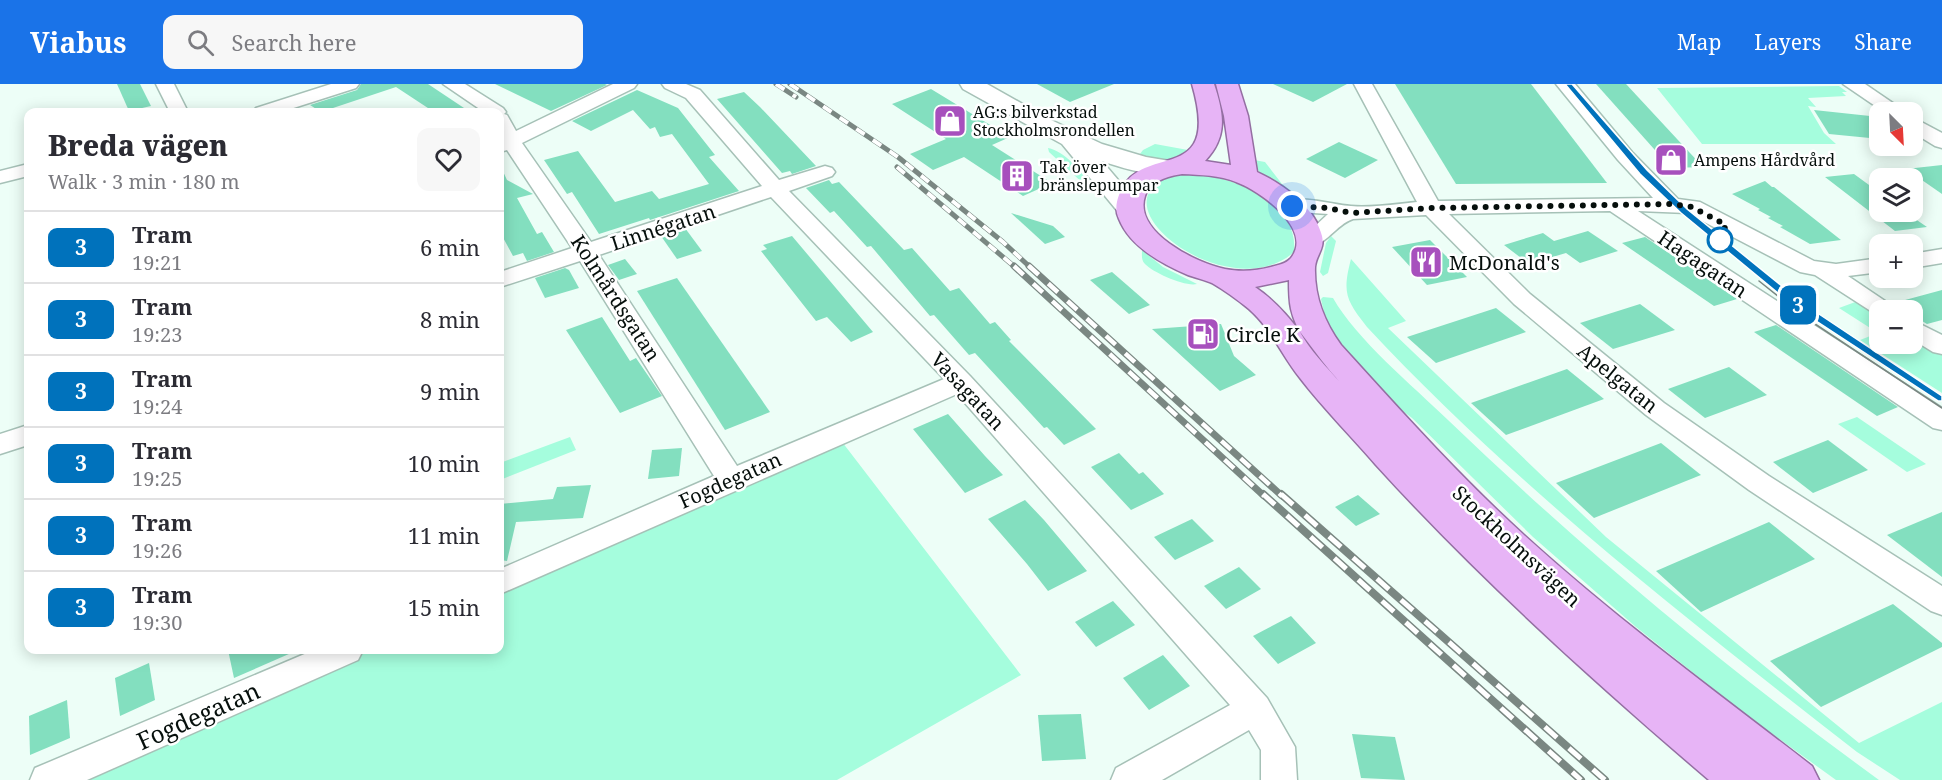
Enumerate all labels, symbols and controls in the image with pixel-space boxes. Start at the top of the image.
search box [163,15,583,69]
text: Viabus [30,23,127,61]
icon: search [184,26,217,59]
text: Search here [232,27,356,57]
text: Map [1677,28,1721,56]
text: Layers [1754,28,1821,56]
text: Share [1854,28,1912,56]
place label: AG:s bilverkstad Stockholmsrondellen [973,101,1135,141]
north arrow [1869,102,1923,156]
map controls [1869,102,1923,354]
shop icon: AG:s bilverkstad Stockholmsrondellen [932,103,968,139]
text: Breda vägen [48,126,228,164]
button: heart [417,128,480,191]
shop icon: Ampens Hårdvård [1653,142,1689,178]
place label: Ampens Hårdvård [1694,149,1835,171]
place label: Tak över bränslepumpar [1040,156,1159,196]
building icon: Tak över bränslepumpar [999,158,1035,194]
text: Walk · 3 min · 180 m [48,168,240,195]
button: layers [1869,168,1923,222]
your location [1277,191,1307,221]
street label: Linnégatan [607,197,719,257]
text: Tram [132,219,192,249]
street label: Hagagatan [1653,224,1753,304]
unlabelled marker [1707,227,1733,253]
street label: Kolmårdsgatan [565,230,667,366]
text: 6 min [420,232,480,262]
text: 3 [75,233,87,261]
button: + [1869,234,1923,288]
restaurant icon: McDonald's [1408,244,1444,280]
text: 19:21 [132,249,182,276]
place label: McDonald's [1449,249,1560,276]
line badge: 3 [1778,286,1818,324]
text: Tram [132,291,192,321]
text: 3 [1792,291,1804,319]
button: − [1869,300,1923,354]
text: 8 min [420,304,480,334]
text: 3 [75,305,87,333]
fuel station icon: Circle K [1185,316,1221,352]
text: 19:23 [132,321,182,348]
place label: Circle K [1226,321,1301,348]
street label: Apelgatan [1572,337,1664,419]
street label: Vasagatan [925,346,1011,436]
text: Tram [132,363,192,393]
text: 9 min [420,376,480,406]
text: 3 [75,377,87,405]
text: 19:24 [132,393,182,420]
text: Tram [132,435,192,465]
street label: Fogdegatan [674,445,786,515]
text: 10 min [408,448,480,478]
text: 3 [75,449,87,477]
text: 19:25 [132,465,182,492]
street label: Stockholmsvägen [1447,479,1587,613]
text: Tram [132,507,192,537]
text: 11 min [408,520,480,550]
text: 3 [75,521,87,549]
text: 19:26 [132,537,182,564]
text: Tram [132,579,192,609]
text: 15 min [408,592,480,622]
text: 3 [75,593,87,621]
text: 19:30 [132,609,182,636]
street label: Fogdegatan [131,673,265,757]

